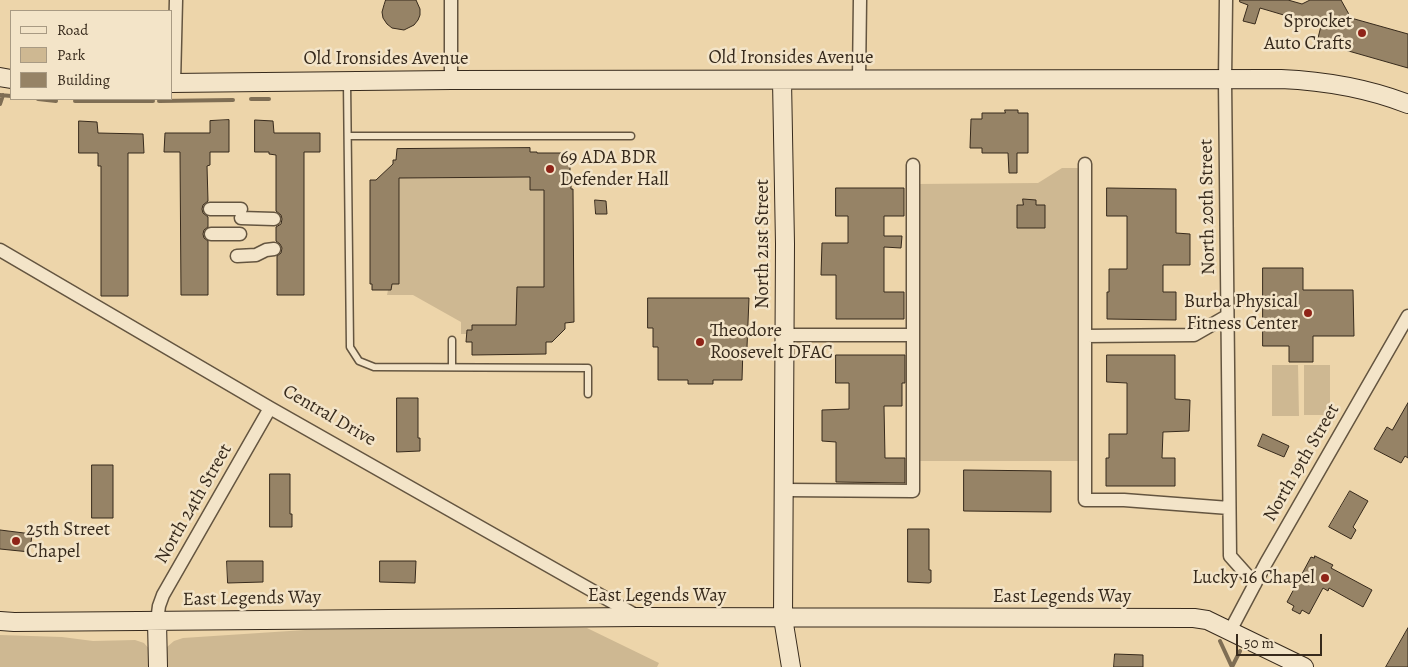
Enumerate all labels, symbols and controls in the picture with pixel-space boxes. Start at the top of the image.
legend [10,10,172,100]
place label: Sprocket Auto Crafts [1264,11,1352,55]
text: Road [57,20,88,40]
marker: Sprocket Auto Crafts [1356,27,1368,39]
text: Park [57,45,85,65]
street label: Old Ironsides Avenue [708,47,874,69]
street label: Old Ironsides Avenue [303,48,469,70]
text: Building [57,70,110,90]
street label: North 20th Street [1195,139,1221,275]
place label: 69 ADA BDR Defender Hall [560,147,669,191]
marker: 69 ADA BDR Defender Hall [544,163,556,175]
street label: North 21st Street [752,179,774,309]
place label: Burba Physical Fitness Center [1184,291,1298,335]
marker: Burba Physical Fitness Center [1302,307,1314,319]
place label: Theodore Roosevelt DFAC [710,320,833,364]
marker: Theodore Roosevelt DFAC [694,336,706,348]
street label: Central Drive [278,380,380,452]
street label: North 19th Street [1259,400,1345,526]
street label: North 24th Street [150,440,238,568]
place label: 25th Street Chapel [26,519,110,563]
marker: 25th Street Chapel [10,535,22,547]
place label: Lucky 16 Chapel [1192,567,1315,589]
marker: Lucky 16 Chapel [1319,572,1331,584]
street label: East Legends Way [588,585,726,607]
street label: East Legends Way [183,586,321,612]
street label: East Legends Way [993,586,1131,608]
scale bar [1238,624,1324,656]
text: 50 m [1244,633,1274,653]

